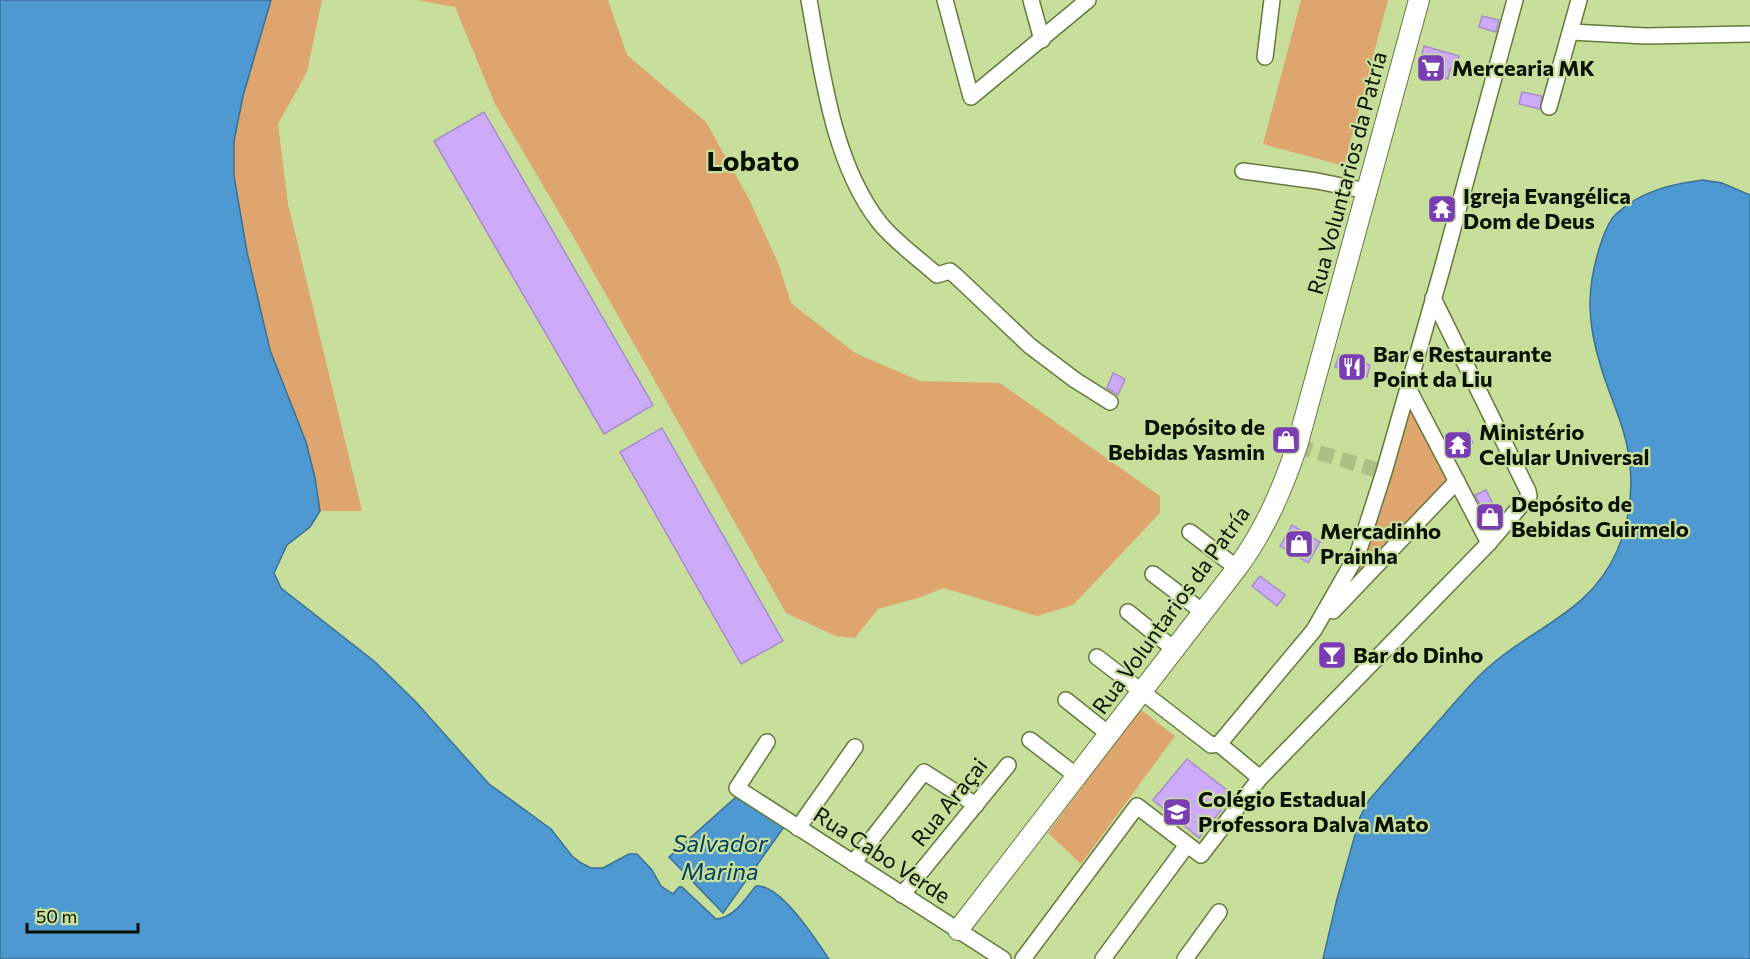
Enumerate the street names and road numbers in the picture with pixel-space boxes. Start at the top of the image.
street label: Rua Voluntarios da Patría [1301,48,1392,297]
street label: Rua Voluntarios da Patría [1086,500,1255,719]
street label: Rua Araçai [905,752,992,851]
street label: Rua Cabo Verde [809,800,956,909]

